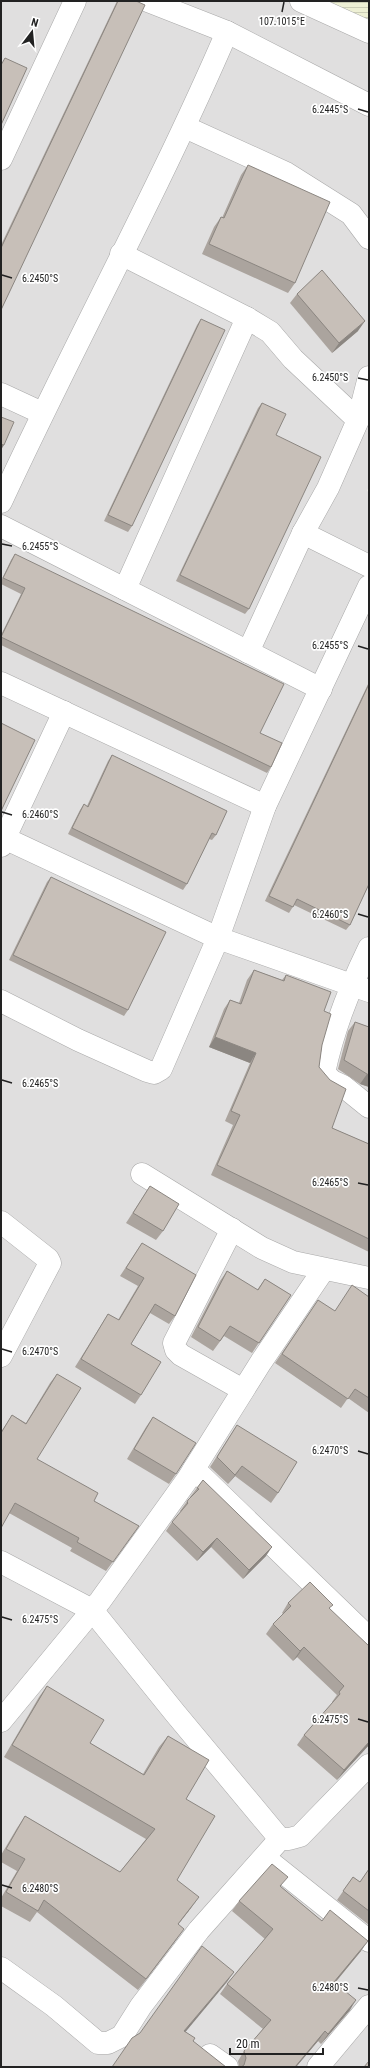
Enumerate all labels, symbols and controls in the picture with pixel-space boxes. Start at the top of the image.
north arrow [12,12,52,52]
text: N [30,16,40,30]
text: 107.1015°E [259,16,305,27]
text: 6.2445°S [312,104,348,115]
text: 6.2450°S [22,273,58,284]
text: 6.2450°S [312,372,348,383]
text: 6.2455°S [22,541,58,552]
text: 6.2455°S [312,640,348,651]
text: 6.2460°S [22,809,58,820]
text: 6.2460°S [312,909,348,920]
text: 6.2465°S [22,1078,58,1089]
text: 6.2465°S [312,1177,348,1188]
text: 6.2470°S [22,1346,58,1357]
text: 6.2470°S [312,1445,348,1456]
text: 6.2475°S [22,1614,58,1625]
text: 6.2475°S [312,1714,348,1725]
text: 6.2480°S [22,1883,58,1894]
text: 6.2480°S [312,1982,348,1993]
scale bar [230,2030,323,2056]
text: 20 m [236,2037,260,2051]

